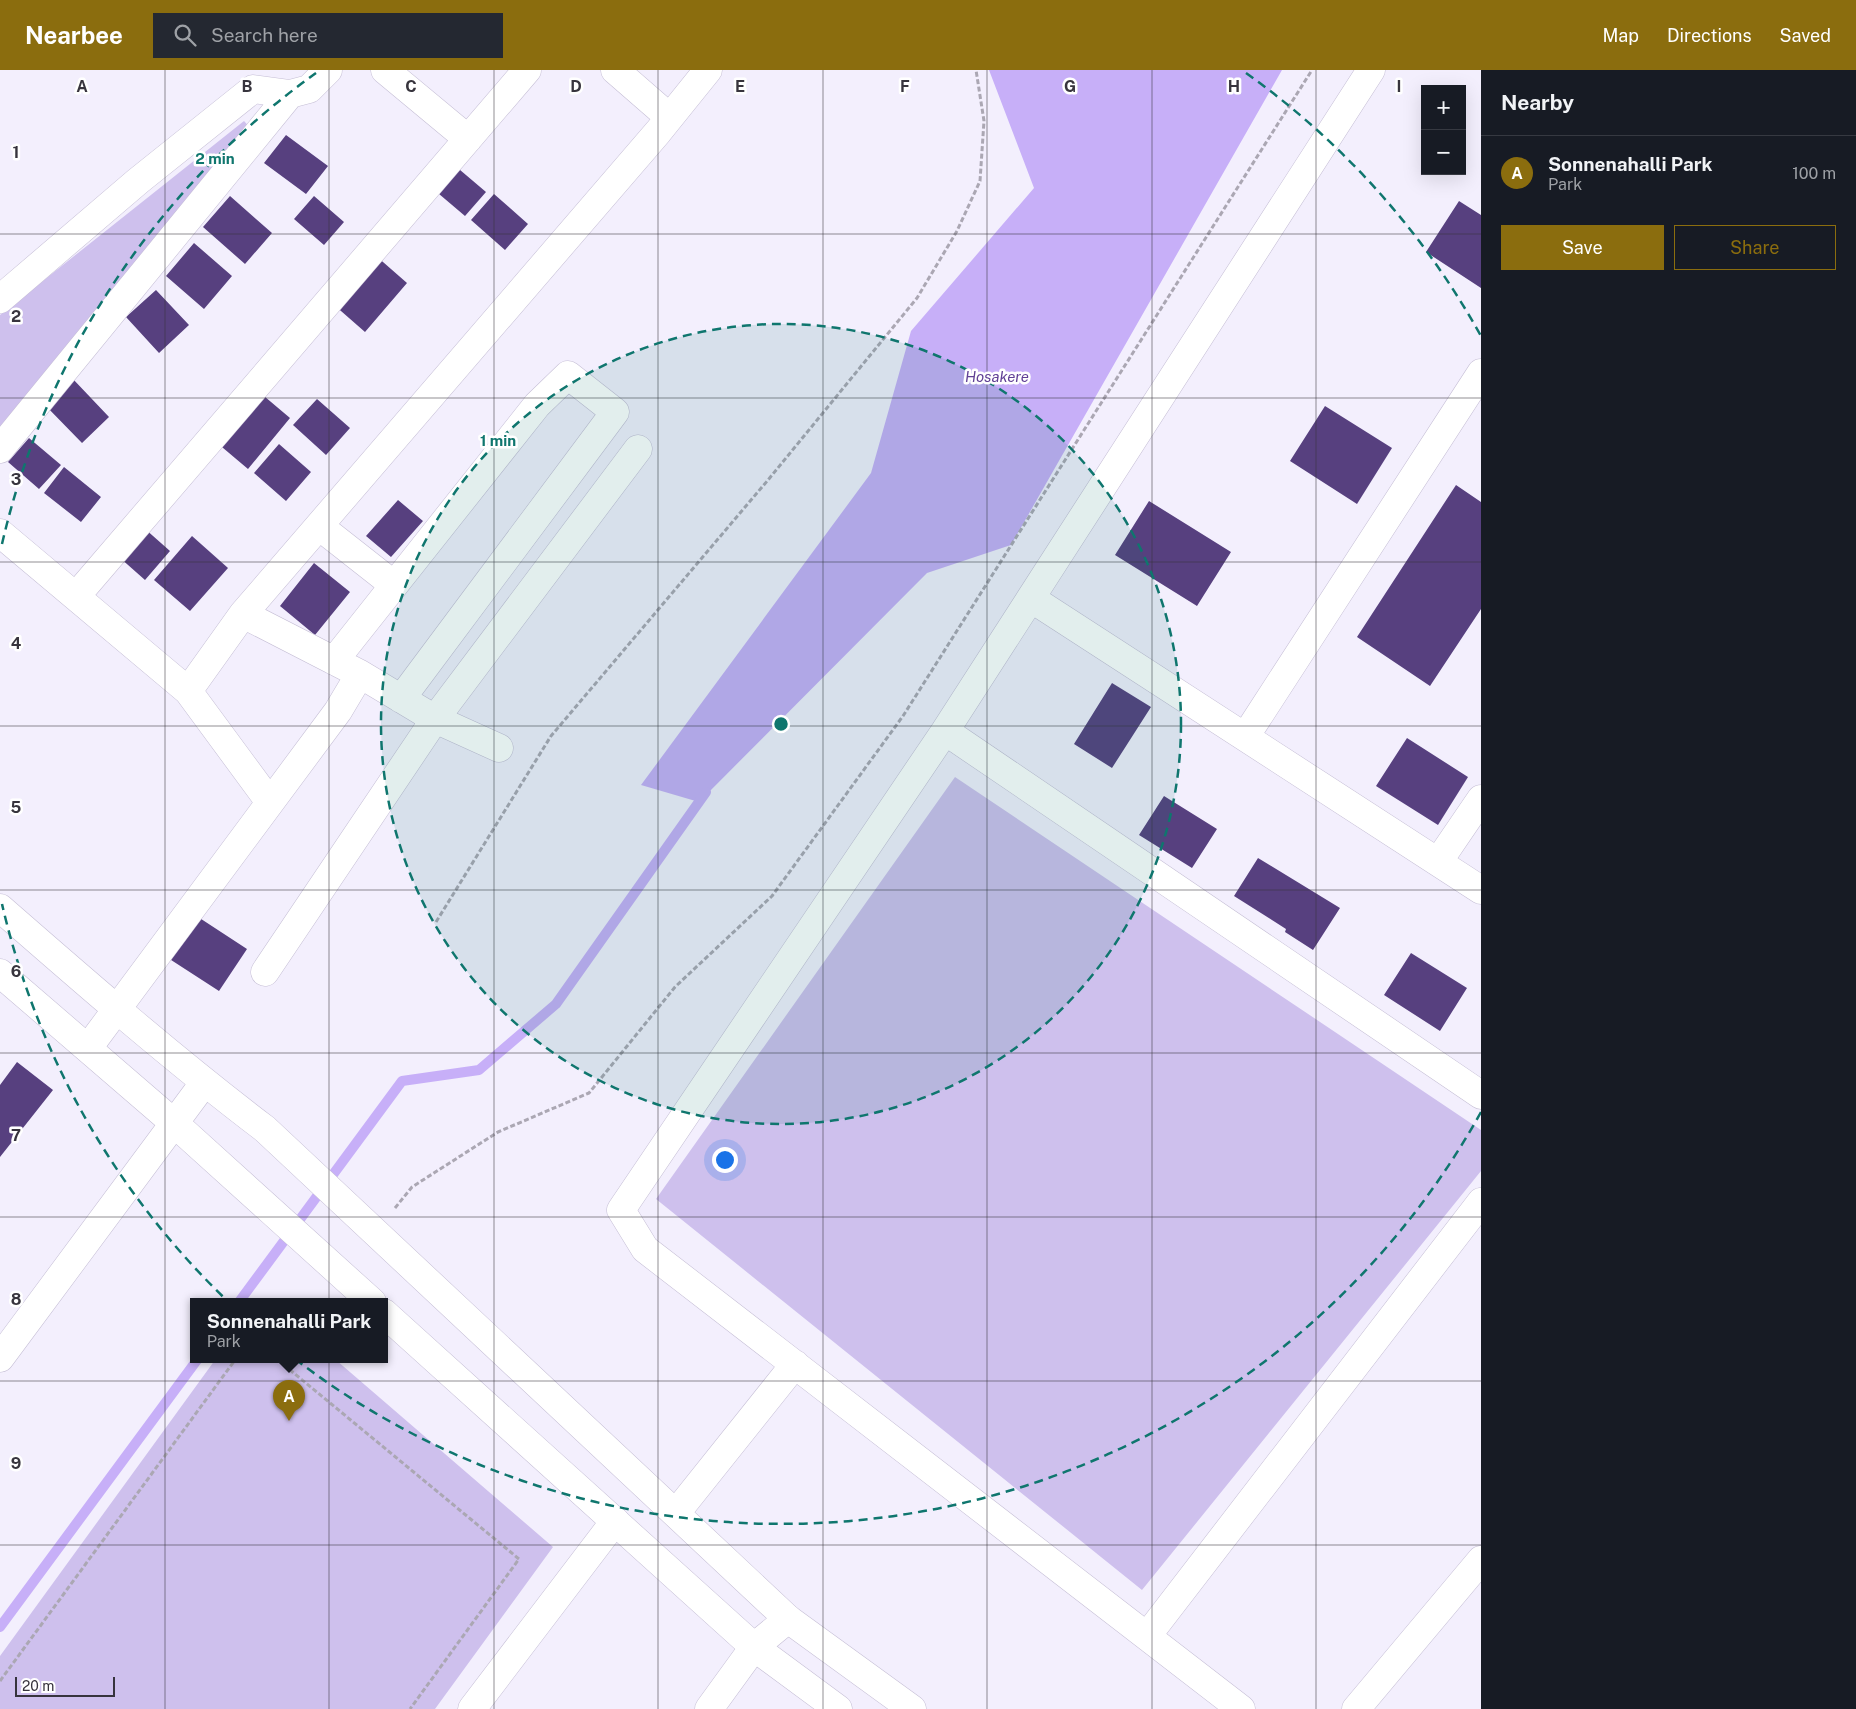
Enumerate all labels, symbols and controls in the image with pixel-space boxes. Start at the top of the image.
search box [153,13,503,58]
text: Nearbee [25,21,123,49]
icon: search [171,21,199,49]
text: Search here [211,24,318,46]
text: Map [1602,25,1639,46]
text: Directions [1667,25,1752,46]
text: Saved [1780,25,1831,46]
text: A [76,77,88,96]
text: B [242,77,253,96]
text: C [405,77,417,96]
text: D [570,77,582,96]
text: E [735,77,745,96]
text: F [900,77,910,96]
text: G [1064,77,1076,96]
text: H [1228,77,1240,96]
text: I [1397,77,1401,96]
map controls [1421,85,1466,175]
button: + [1421,85,1466,130]
text: Nearby [1501,90,1574,115]
button: − [1421,130,1466,175]
text: 1 [13,143,19,162]
text: 2 min [195,150,235,167]
text: Sonnenahalli Park [1548,153,1713,175]
text: A [1511,164,1523,183]
text: 100 m [1792,164,1836,183]
text: Park [1548,175,1582,194]
button: Save [1501,225,1664,270]
button: Share [1674,225,1836,270]
text: 2 [11,307,21,326]
water label: Hosakere [965,368,1029,385]
text: 1 min [480,432,516,449]
text: 3 [11,470,21,489]
text: 4 [11,634,22,653]
centre of rings [772,715,790,733]
text: 5 [11,798,22,817]
text: 6 [11,962,21,981]
text: 7 [11,1126,21,1145]
your location [712,1147,738,1173]
text: 8 [11,1290,22,1309]
popup [190,1298,388,1363]
text: Sonnenahalli Park [207,1310,371,1332]
text: Park [207,1332,241,1351]
pin: A [273,1380,305,1421]
text: 9 [11,1454,21,1473]
scale bar [15,1674,115,1697]
text: 20 m [22,1678,54,1694]

